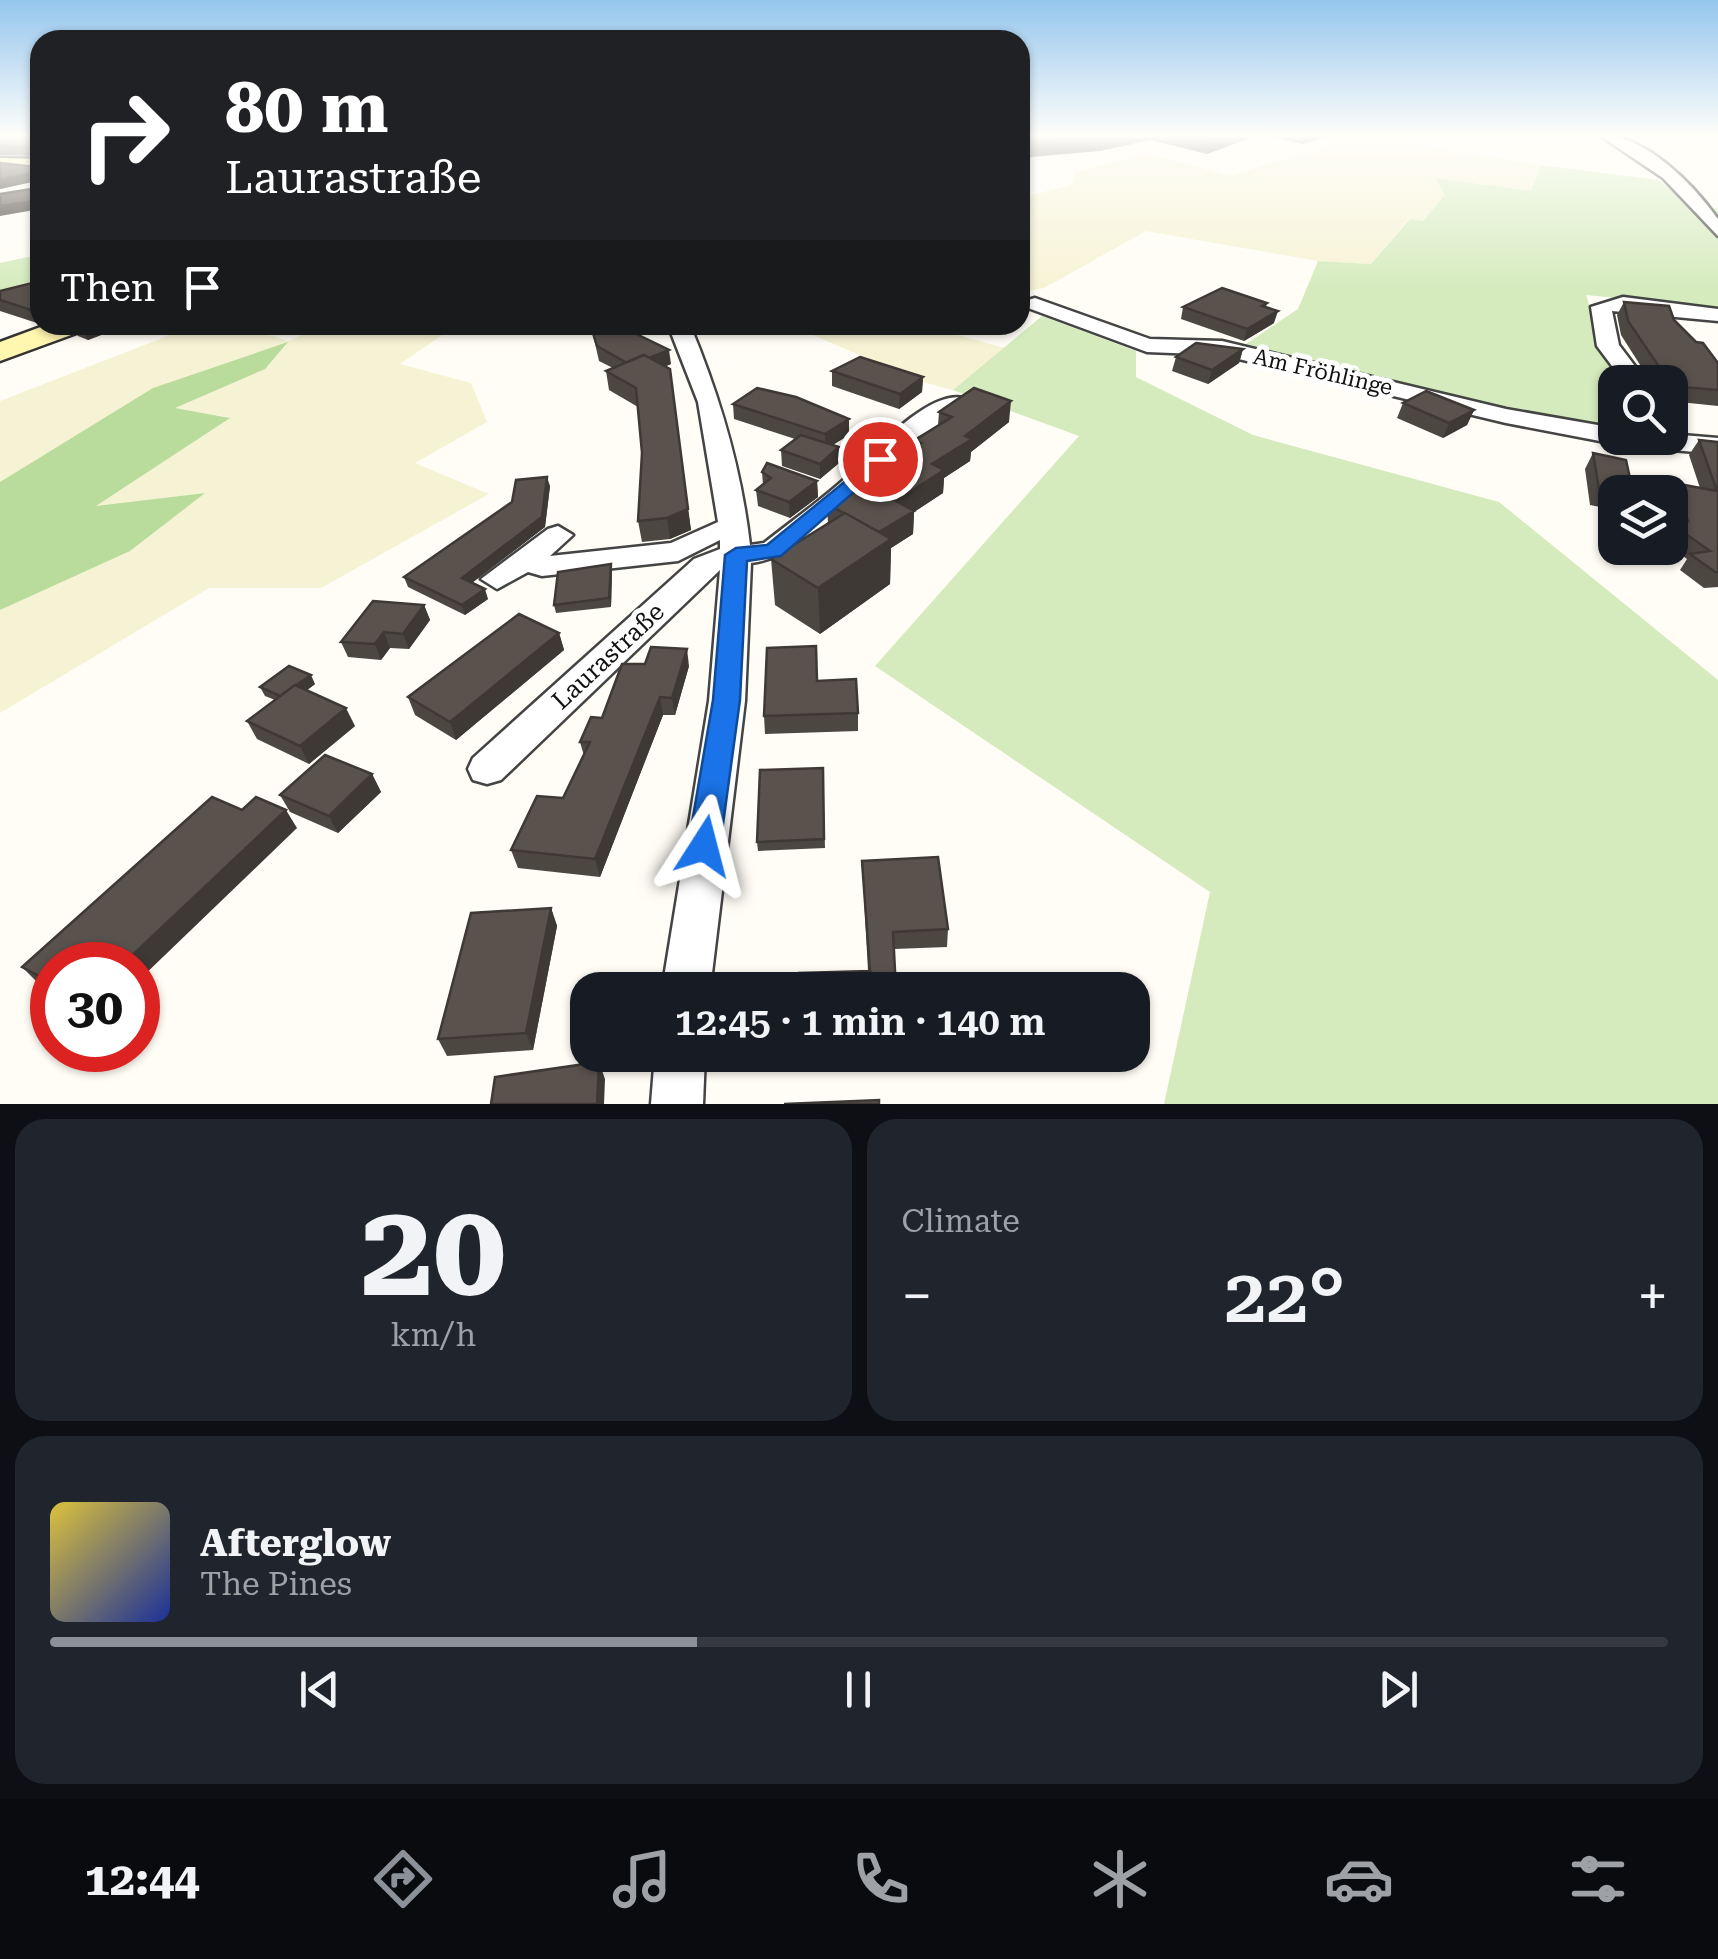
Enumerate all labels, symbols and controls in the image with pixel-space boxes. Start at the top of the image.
text: 80 m [225,67,389,149]
icon: right [60,70,190,200]
text: Laurastraße [225,151,481,204]
icon: arrive [175,260,230,315]
text: Then [60,266,155,310]
street label: Am Fröhlinge [1251,344,1395,400]
map controls [1598,365,1688,565]
button: search [1598,365,1688,455]
pin [838,417,923,502]
icon: arrive [853,432,908,487]
button: layers [1598,475,1688,565]
street label: Laurastraße [546,597,670,715]
position arrow [652,794,756,898]
speed limit sign: 30 [30,942,160,1072]
text: 12:45 · 1 min · 140 m [675,1000,1046,1044]
text: 20 [360,1174,506,1327]
text: Climate [902,1202,1020,1240]
text: 22° [1224,1252,1345,1340]
text: − [902,1264,932,1328]
text: + [1637,1264,1668,1328]
text: km/h [390,1316,476,1354]
text: Afterglow [200,1521,391,1565]
text: The Pines [200,1565,352,1603]
icon: previous [292,1662,347,1717]
icon: pause [831,1662,886,1717]
icon: next [1371,1662,1426,1717]
icon: directions [368,1844,438,1914]
icon: music [607,1844,677,1914]
icon: phone [846,1844,916,1914]
icon: climate [1085,1844,1155,1914]
icon: car [1324,1844,1394,1914]
icon: filters [1563,1844,1633,1914]
text: 12:44 [85,1853,199,1906]

